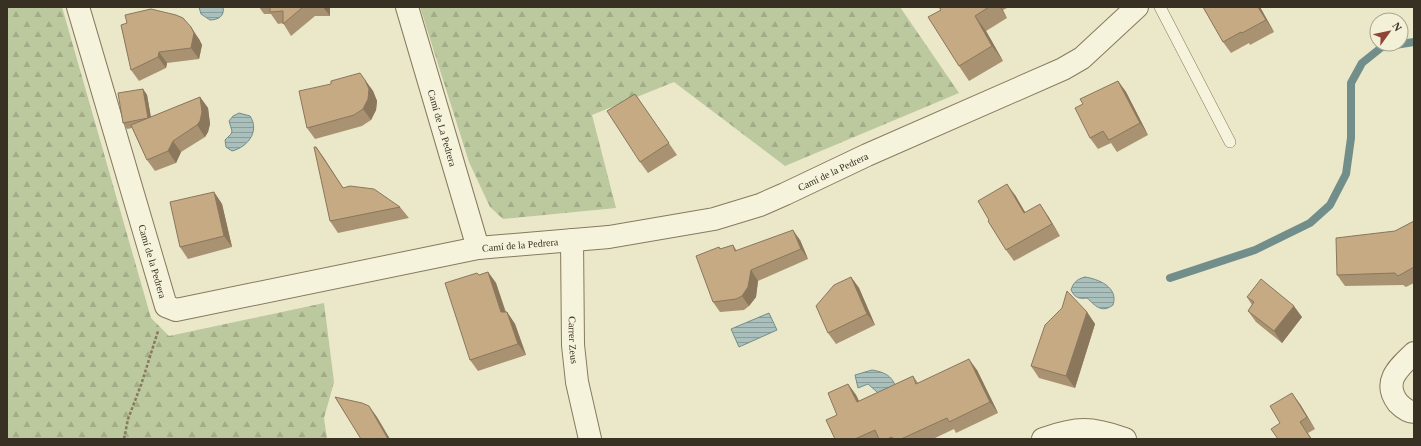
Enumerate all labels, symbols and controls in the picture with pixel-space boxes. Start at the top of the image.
north arrow [1369,12,1409,52]
text: N [1390,20,1405,33]
street label: Camí de La Pedrera [426,88,459,168]
street label: Camí de la Pedrera [796,150,870,193]
street label: Camí de la Pedrera [136,223,169,300]
street label: Camí de la Pedrera [482,236,559,254]
street label: Carrer Zeus [567,316,580,364]

